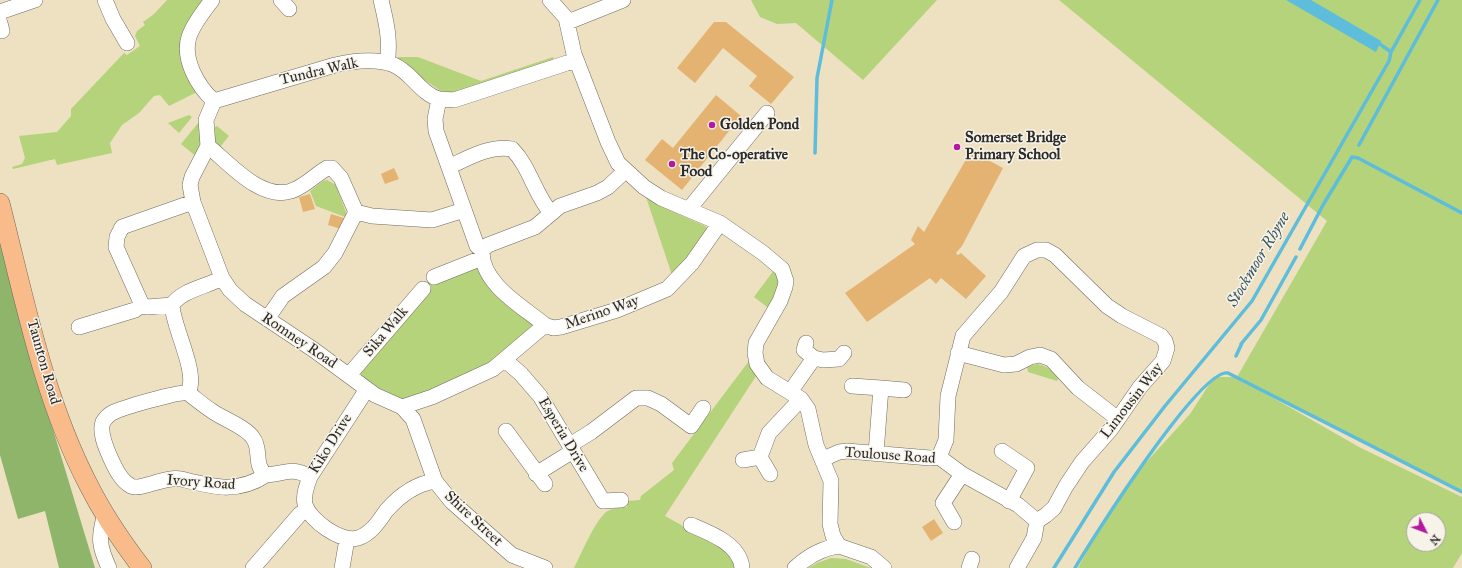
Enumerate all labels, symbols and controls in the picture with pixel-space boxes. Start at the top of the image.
street label: Tundra Walk [278,54,360,90]
place label: Golden Pond [720,116,799,134]
marker: Golden Pond [707,120,717,130]
place label: Somerset Bridge Primary School [965,129,1066,164]
marker: Somerset Bridge Primary School [952,142,962,152]
place label: The Co-operative Food [680,146,788,181]
marker: The Co-operative Food [667,159,677,169]
water label: Stockmoor Rhyne [1223,209,1295,311]
street label: Merino Way [563,292,641,334]
street label: Sika Walk [360,303,412,361]
street label: Romney Road [258,309,340,373]
street label: Taunton Road [22,317,64,407]
street label: Limousin Way [1097,360,1167,442]
street label: Esperia Drive [534,394,592,476]
street label: Kiko Drive [306,411,356,477]
street label: Toulouse Road [844,444,936,468]
street label: Ivory Road [166,472,236,494]
street label: Shire Street [440,487,506,551]
north arrow [1406,512,1446,552]
text: N [1427,532,1443,548]

